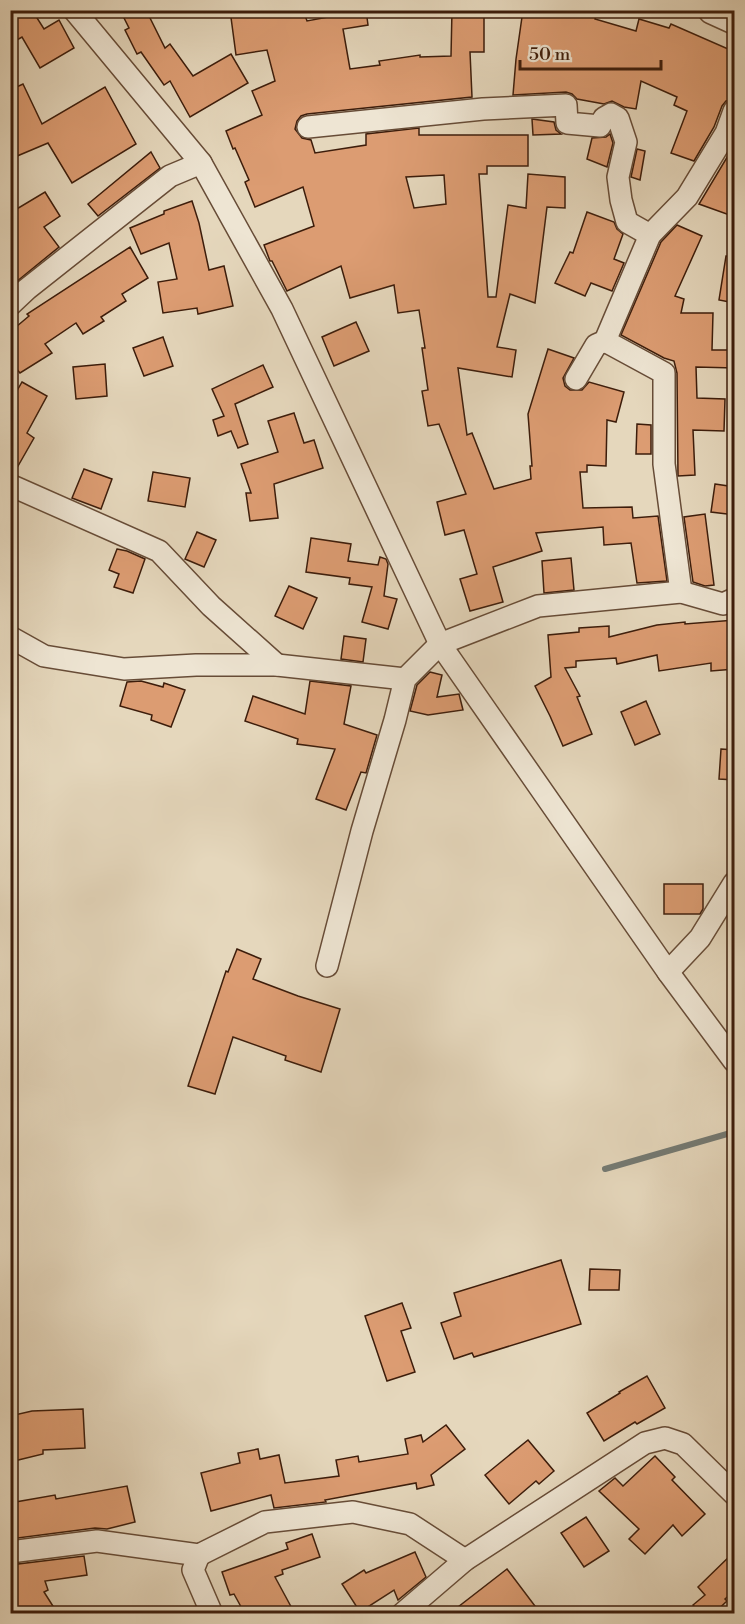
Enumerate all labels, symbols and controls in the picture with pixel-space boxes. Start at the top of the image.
scale bar [520,33,661,71]
text: 50 m [529,43,571,66]

